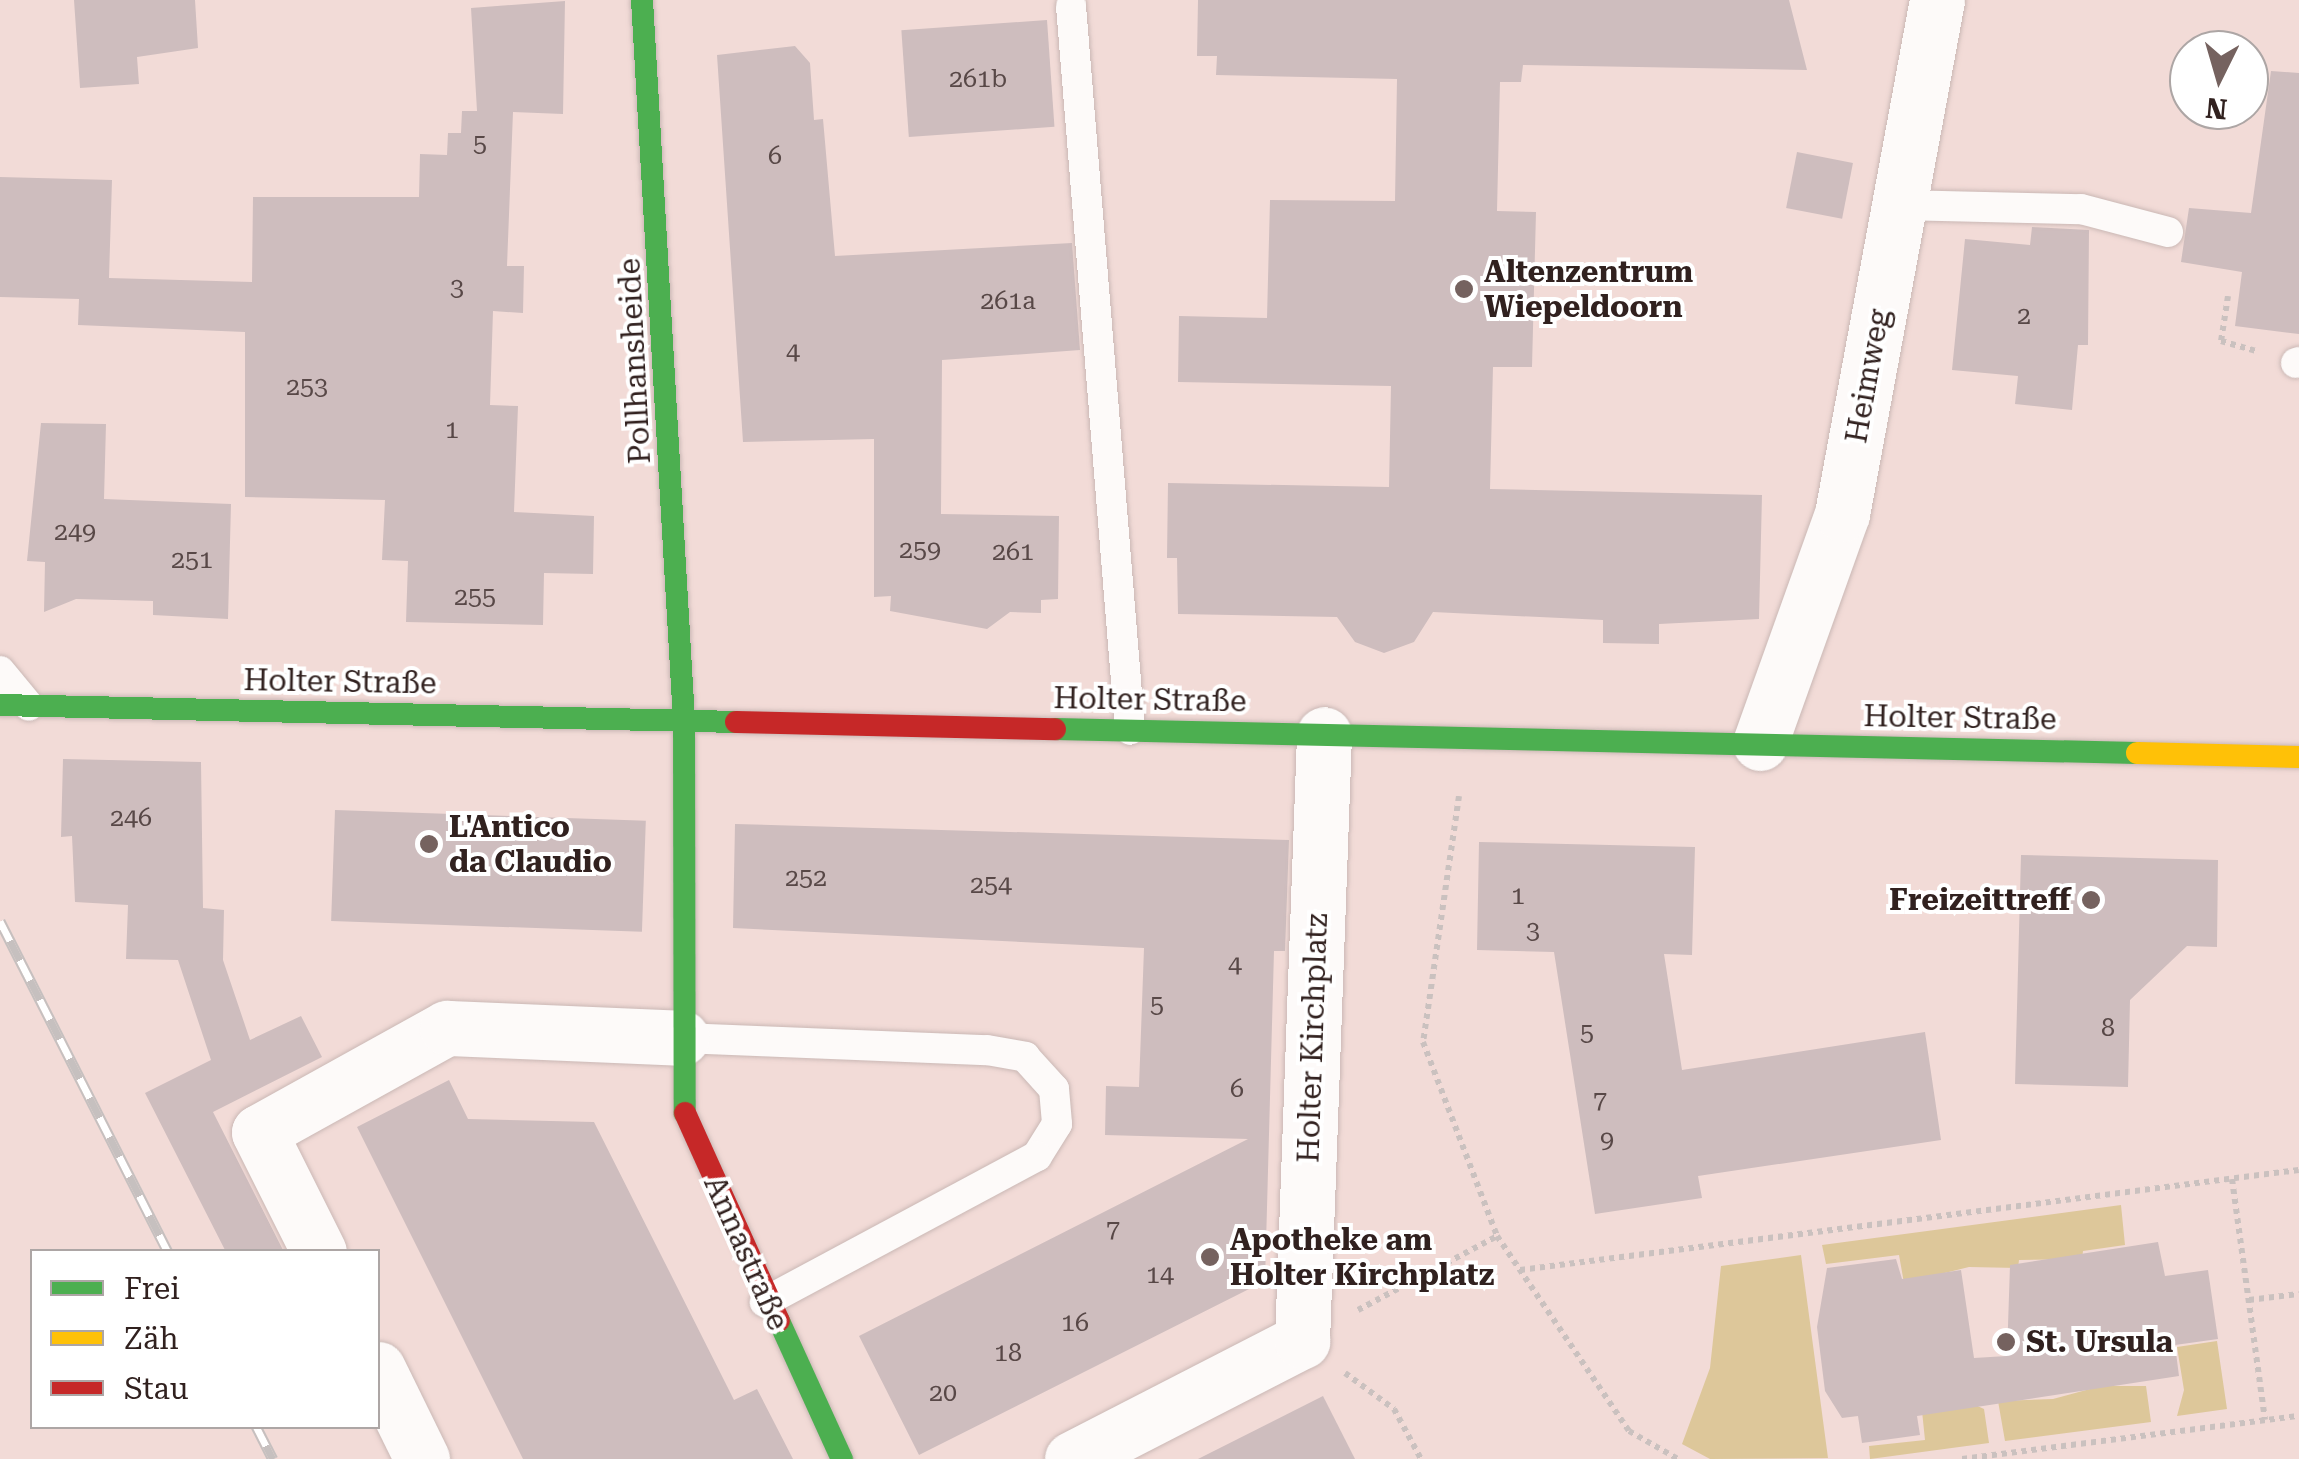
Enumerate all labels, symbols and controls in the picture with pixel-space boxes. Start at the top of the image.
north arrow [2169,30,2269,130]
house number: 261b [949,64,1007,94]
text: N [2204,91,2229,126]
house number: 5 [473,129,487,159]
house number: 6 [768,141,782,171]
place label: Altenzentrum Wiepeldoorn [1484,254,1693,324]
street label: Pollhansheide [612,257,658,465]
house number: 3 [450,273,464,303]
marker: Altenzentrum Wiepeldoorn [1453,278,1475,300]
house number: 261a [980,286,1036,316]
house number: 2 [2017,301,2031,331]
street label: Heimweg [1839,306,1897,446]
house number: 4 [786,337,800,367]
house number: 253 [286,372,328,402]
house number: 1 [445,415,459,445]
house number: 249 [54,517,96,547]
house number: 259 [899,535,941,565]
house number: 261 [992,537,1034,567]
house number: 251 [171,545,213,575]
house number: 255 [454,582,496,612]
street label: Holter Straße [243,662,437,702]
street label: Holter Straße [1053,680,1247,720]
street label: Holter Straße [1863,698,2057,738]
house number: 246 [110,803,152,833]
place label: L'Antico da Claudio [449,809,612,880]
marker: L'Antico da Claudio [418,833,440,855]
house number: 252 [785,863,827,893]
house number: 254 [970,870,1012,900]
house number: 1 [1511,881,1525,911]
place label: Freizeittreff [1889,882,2071,918]
marker: Freizeittreff [2080,889,2102,911]
street label: Holter Kirchplatz [1291,913,1335,1163]
house number: 3 [1526,916,1540,946]
house number: 4 [1228,950,1242,980]
house number: 5 [1150,990,1164,1020]
house number: 8 [2101,1013,2115,1043]
house number: 5 [1580,1018,1594,1048]
house number: 6 [1230,1074,1244,1104]
house number: 7 [1593,1085,1607,1115]
house number: 9 [1600,1125,1614,1155]
street label: Annastraße [696,1170,796,1336]
house number: 7 [1106,1214,1120,1244]
place label: Apotheke am Holter Kirchplatz [1230,1222,1494,1292]
marker: Apotheke am Holter Kirchplatz [1199,1246,1221,1268]
legend [30,1249,380,1429]
house number: 14 [1146,1260,1174,1290]
text: Frei [124,1271,180,1306]
house number: 16 [1061,1308,1089,1338]
text: Zäh [124,1321,179,1356]
place label: St. Ursula [2026,1324,2173,1360]
marker: St. Ursula [1995,1331,2017,1353]
house number: 18 [994,1338,1022,1368]
text: Stau [124,1371,188,1406]
house number: 20 [929,1378,957,1408]

